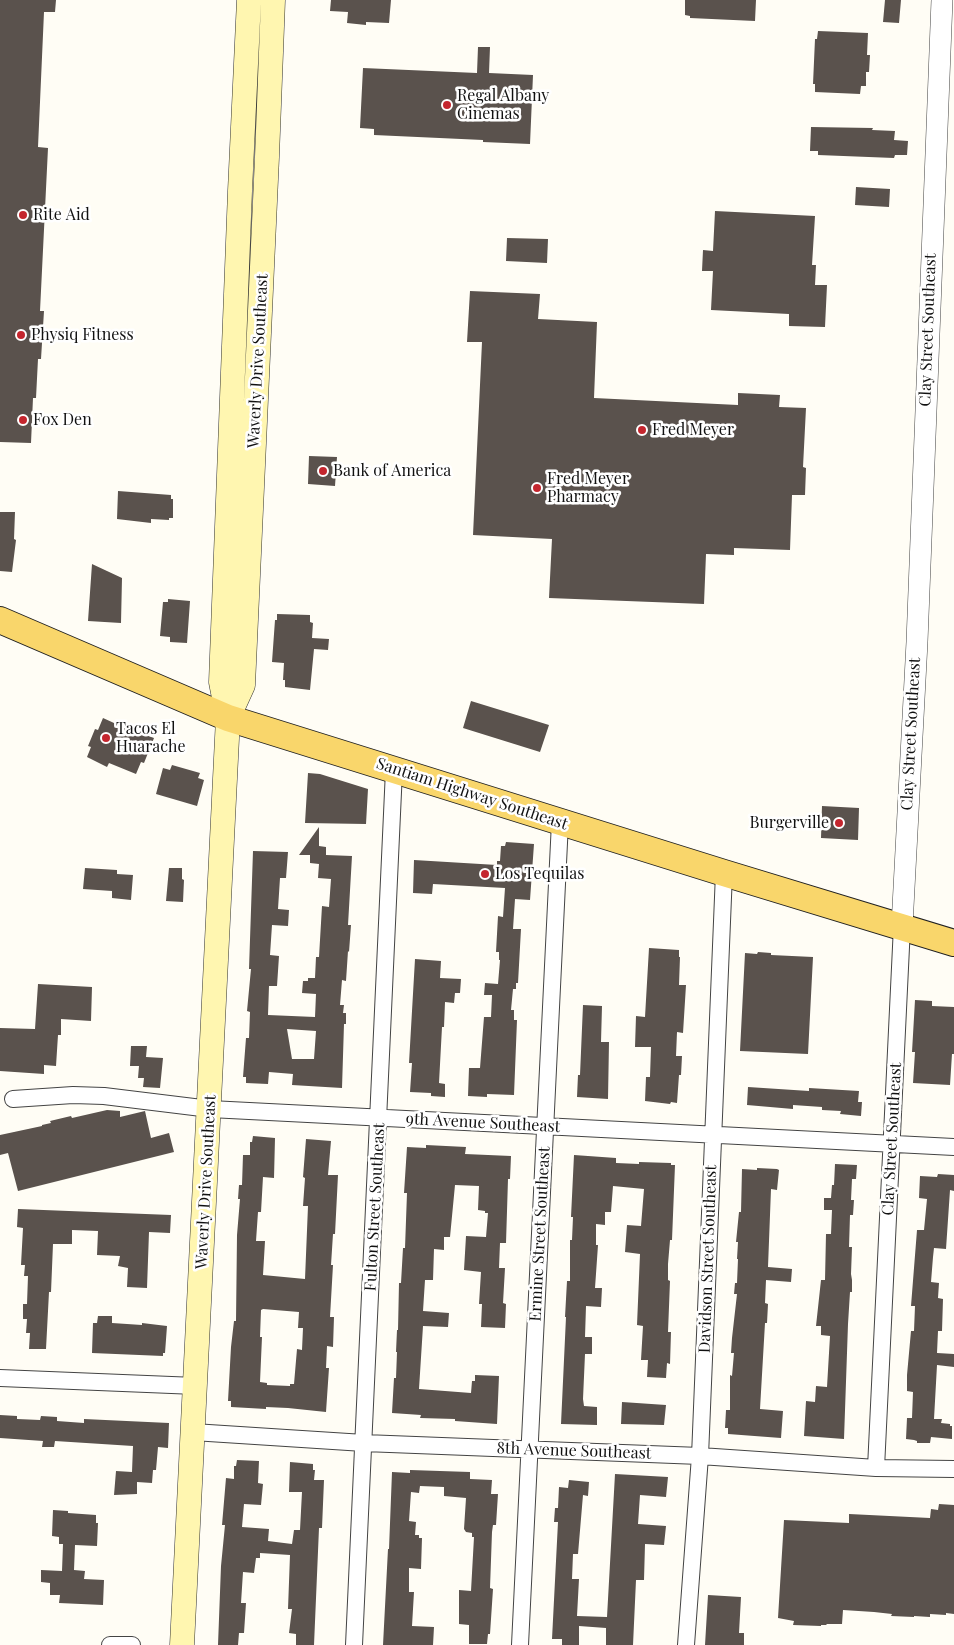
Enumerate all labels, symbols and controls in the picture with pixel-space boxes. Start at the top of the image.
place label: Regal Albany Cinemas [457,86,549,124]
marker: Regal Albany Cinemas [441,99,453,111]
place label: Rite Aid [33,205,90,225]
marker: Rite Aid [17,209,29,221]
street label: Clay Street Southeast [916,253,940,407]
street label: Waverly Drive Southeast [244,273,272,449]
place label: Physiq Fitness [31,325,134,345]
marker: Physiq Fitness [15,329,27,341]
place label: Fox Den [33,410,92,430]
marker: Fox Den [17,414,29,426]
place label: Fred Meyer [652,420,734,440]
marker: Fred Meyer [636,424,648,436]
place label: Bank of America [333,461,451,481]
marker: Bank of America [317,465,329,477]
place label: Fred Meyer Pharmacy [547,469,629,507]
marker: Fred Meyer Pharmacy [531,482,543,494]
street label: Clay Street Southeast [897,657,925,811]
place label: Tacos El Huarache [116,719,186,757]
marker: Tacos El Huarache [100,732,112,744]
street label: Santiam Highway Southeast [374,754,570,834]
place label: Burgerville [750,813,829,833]
marker: Burgerville [833,817,845,829]
place label: Los Tequilas [495,864,584,884]
marker: Los Tequilas [479,868,491,880]
street label: Clay Street Southeast [878,1062,906,1216]
street label: Waverly Drive Southeast [192,1094,220,1270]
street label: 9th Avenue Southeast [405,1109,561,1137]
street label: Fulton Street Southeast [361,1122,389,1292]
street label: Ermine Street Southeast [526,1146,554,1322]
street label: Davidson Street Southeast [695,1165,721,1353]
street label: 8th Avenue Southeast [496,1439,652,1463]

